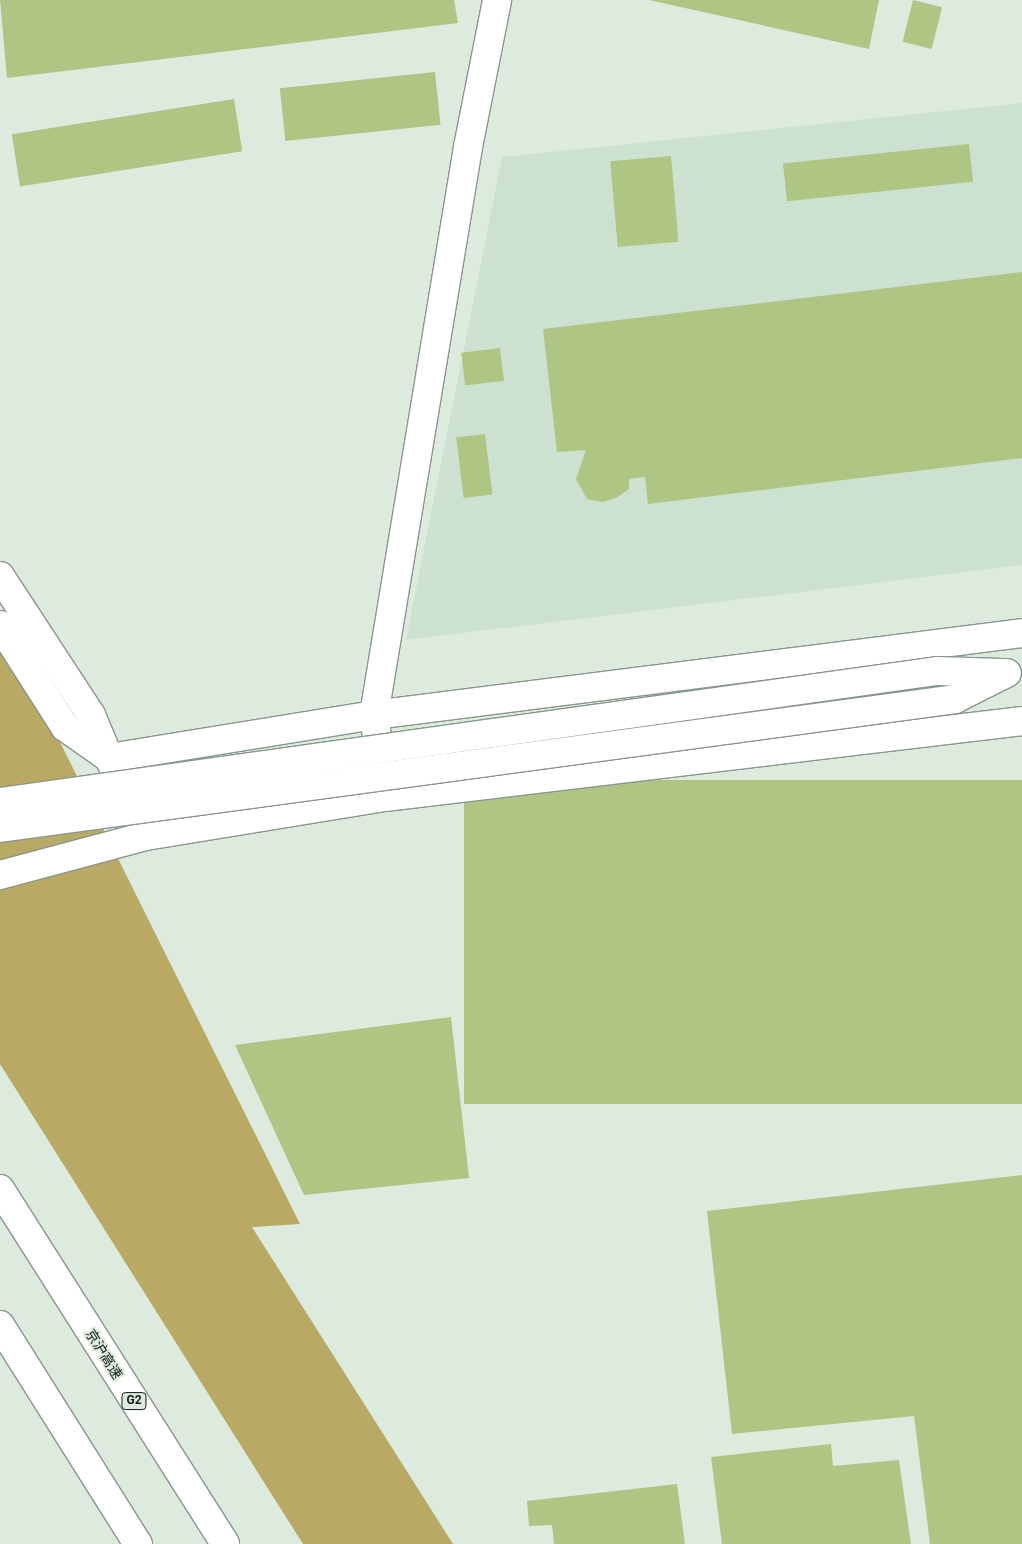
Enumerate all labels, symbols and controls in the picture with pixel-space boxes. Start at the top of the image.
street label: 京沪高速 [82,1326,126,1382]
road number: G2 [120,1392,148,1410]

